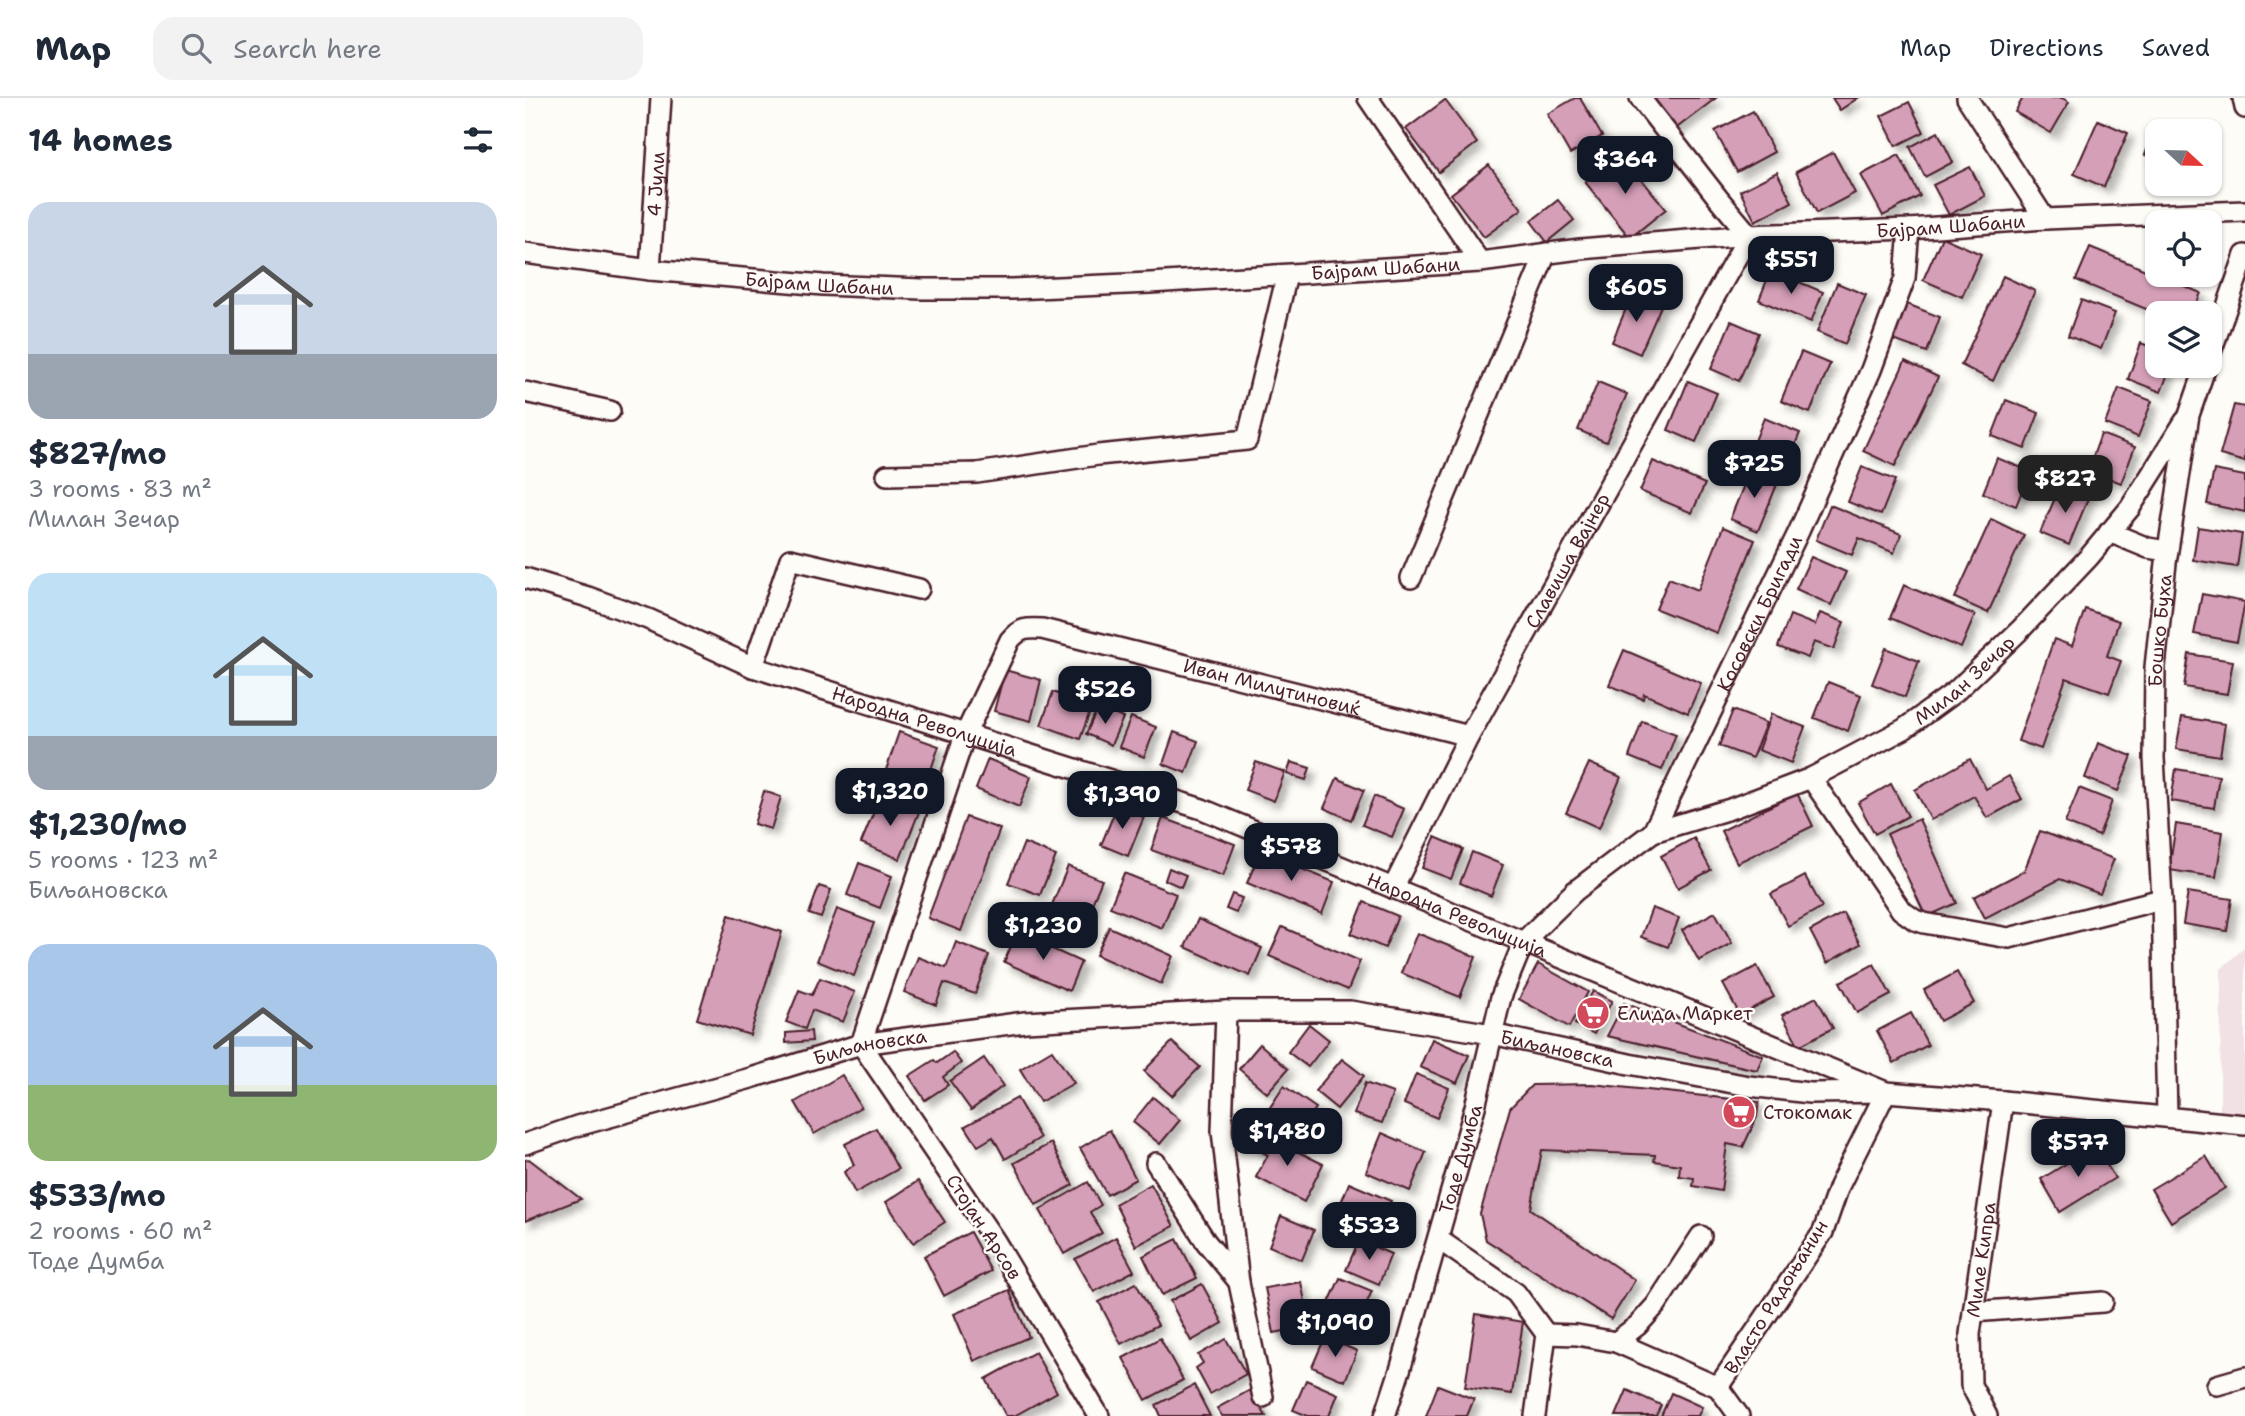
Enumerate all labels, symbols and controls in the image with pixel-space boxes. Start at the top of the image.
search box [153,17,643,80]
text: Map [35,26,111,71]
icon: search [177,29,215,67]
text: Search here [233,31,382,66]
text: Map [1900,32,1951,64]
text: Directions [1989,32,2104,64]
text: Saved [2142,32,2210,64]
north arrow [2145,119,2223,196]
map controls [2145,119,2222,378]
text: 14 homes [28,120,173,161]
icon: filters [459,121,497,159]
pin: $364 [1584,136,1666,196]
text: $364 [1593,144,1657,174]
street label: 4 Јули [641,151,670,217]
street label: Бајрам Шабани [1876,208,2026,243]
button: locate [2145,210,2222,287]
pin: $551 [1750,236,1832,296]
text: $551 [1764,244,1818,274]
icon: home [200,247,326,373]
street label: Бајрам Шабани [1310,251,1461,285]
pin: $605 [1595,264,1677,324]
street label: Бајрам Шабани [744,266,894,300]
text: $605 [1605,272,1667,302]
button: layers [2145,301,2222,378]
text: $827/mo [28,433,167,474]
pin: $725 [1713,440,1795,500]
text: $725 [1724,448,1784,478]
pin: $827 [2024,456,2106,515]
text: $827 [2034,463,2096,493]
text: 3 rooms · 83 m² [28,474,212,504]
street label: Славиша Вајнер [1519,488,1615,633]
text: Милан Зечар [28,504,180,534]
street label: Косовски Бригади [1711,531,1808,695]
street label: Бошко Буха [2142,573,2177,687]
icon: home [200,618,326,744]
street label: Милан Зечар [1909,629,2020,730]
street label: Иван Милутиновиќ [1181,652,1363,721]
pin: $526 [1064,666,1146,726]
text: $526 [1074,674,1136,704]
street label: Народна Револуција [829,680,1020,762]
pin: $1,320 [833,768,947,828]
pin: $1,390 [1065,772,1179,831]
text: $1,320 [851,776,929,806]
text: $1,390 [1083,779,1161,809]
text: $1,230/mo [28,804,187,845]
pin: $578 [1250,824,1332,883]
text: $578 [1260,831,1322,861]
text: 5 rooms · 123 m² [28,845,218,875]
street label: Народна Револуција [1363,866,1551,963]
text: Биљановска [28,875,168,905]
pin: $1,230 [986,902,1100,962]
text: $1,230 [1004,910,1082,940]
icon: home [200,989,326,1115]
supermarket icon: Елида Маркет [1574,994,1612,1032]
place label: Елида Маркет [1617,1001,1753,1026]
street label: Биљановска [810,1023,928,1071]
street label: Биљановска [1498,1024,1617,1073]
supermarket icon: Стокомак [1720,1093,1758,1131]
place label: Стокомак [1763,1100,1852,1125]
street label: Тоде Думба [1433,1101,1488,1216]
pin: $1,480 [1230,1108,1344,1168]
text: $1,480 [1248,1116,1326,1146]
pin: $577 [2037,1119,2119,1179]
text: $577 [2047,1127,2109,1157]
street label: Стојан Арсов [941,1169,1027,1285]
text: $533/mo [28,1175,166,1216]
street label: Миле Кипра [1960,1200,2001,1319]
pin: $533 [1328,1202,1410,1262]
text: $533 [1338,1210,1400,1240]
street label: Власто Радоњанин [1718,1215,1834,1379]
text: 2 rooms · 60 m² [28,1216,213,1246]
text: Тоде Думба [28,1246,164,1276]
pin: $1,090 [1278,1300,1392,1359]
text: $1,090 [1296,1307,1374,1337]

